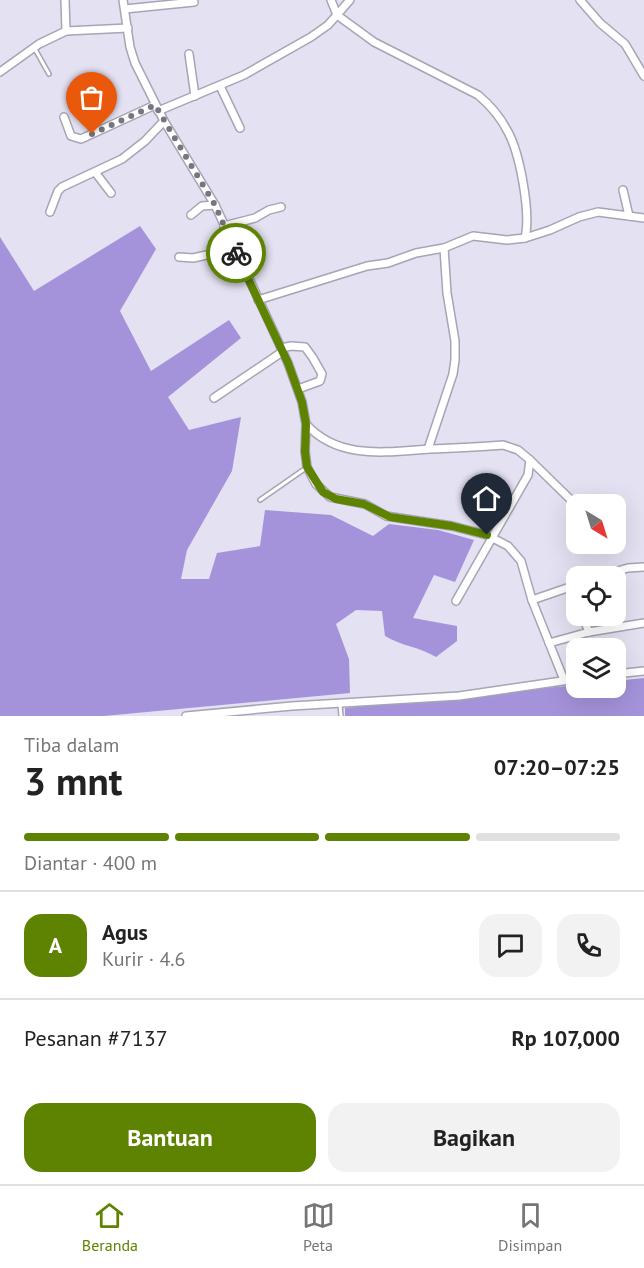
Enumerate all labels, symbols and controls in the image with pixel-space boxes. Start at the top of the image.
pin [66,72,117,134]
icon: bag [75,81,108,114]
courier [206,223,266,283]
icon: bike [220,237,253,270]
pin [461,473,512,535]
icon: home [470,482,503,515]
north arrow [566,494,626,554]
map controls [566,494,626,698]
button: locate [566,566,626,626]
button: layers [566,638,626,698]
text: Tiba dalam [24,732,119,758]
text: 07:20–07:25 [494,753,620,781]
text: 3 mnt [24,755,122,806]
text: Diantar · 400 m [24,850,157,876]
button: chat [479,914,542,977]
button: phone [557,914,620,977]
text: Agus [102,918,148,946]
text: A [49,931,62,959]
text: Kurir · 4.6 [102,946,185,972]
text: Pesanan #7137 [24,1024,168,1052]
text: Rp 107,000 [512,1024,620,1052]
button: Bantuan [24,1103,316,1172]
button: Bagikan [328,1103,620,1172]
tab: Beranda [82,1199,138,1255]
tab: Peta [302,1199,335,1255]
tab: Disimpan [498,1199,562,1255]

